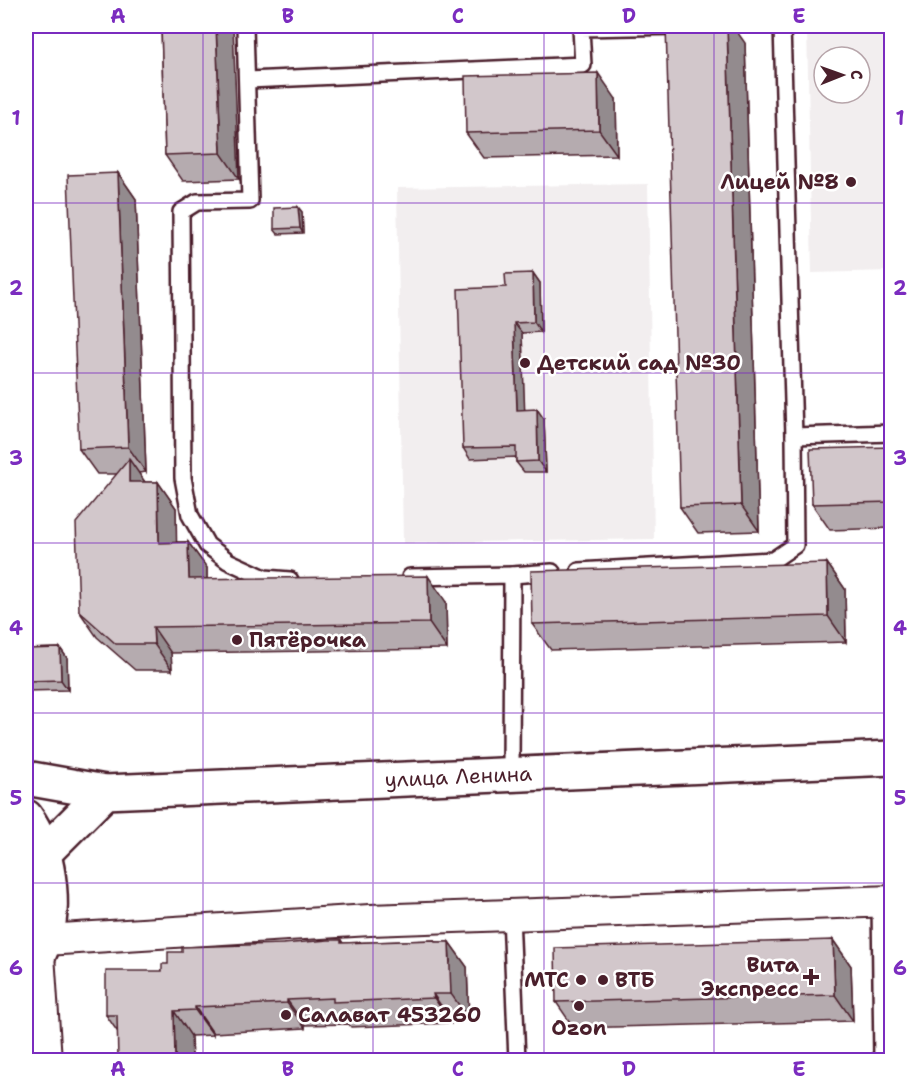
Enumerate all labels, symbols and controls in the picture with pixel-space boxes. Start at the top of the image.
text: A [110,3,126,29]
text: B [282,3,294,29]
text: C [452,3,464,29]
text: D [622,3,636,29]
text: E [792,3,806,29]
north arrow [812,45,872,105]
text: С [846,70,867,80]
text: 1 [11,105,21,131]
text: 1 [895,105,905,131]
place label: Лицей №8 [720,168,839,196]
marker: Лицей №8 [844,175,858,189]
text: 2 [9,275,23,301]
text: 2 [893,275,907,301]
place label: Детский сад №30 [537,349,741,377]
marker: Детский сад №30 [518,356,532,370]
text: 3 [9,445,23,471]
text: 3 [893,445,907,471]
text: 4 [9,615,23,641]
text: 4 [893,615,907,641]
place label: Пятёрочка [249,626,367,654]
marker: Пятёрочка [230,633,244,647]
street label: улица Ленина [384,760,533,794]
text: 5 [10,785,22,811]
text: 5 [894,785,906,811]
place label: Вита Экспресс [701,951,800,1003]
text: 6 [9,955,23,981]
text: 6 [893,955,907,981]
place label: МТС [524,966,569,994]
place label: ВТБ [615,966,655,994]
marker: Вита Экспресс [804,970,818,984]
marker: МТС [574,973,588,987]
marker: ВТБ [596,973,610,987]
marker: Ozon [572,999,586,1013]
place label: Салават 453260 [298,1001,481,1029]
marker: Салават 453260 [279,1008,293,1022]
place label: Ozon [551,1014,607,1042]
text: A [110,1056,126,1082]
text: B [282,1056,294,1082]
text: C [452,1056,464,1082]
text: D [622,1056,636,1082]
text: E [792,1056,806,1082]

